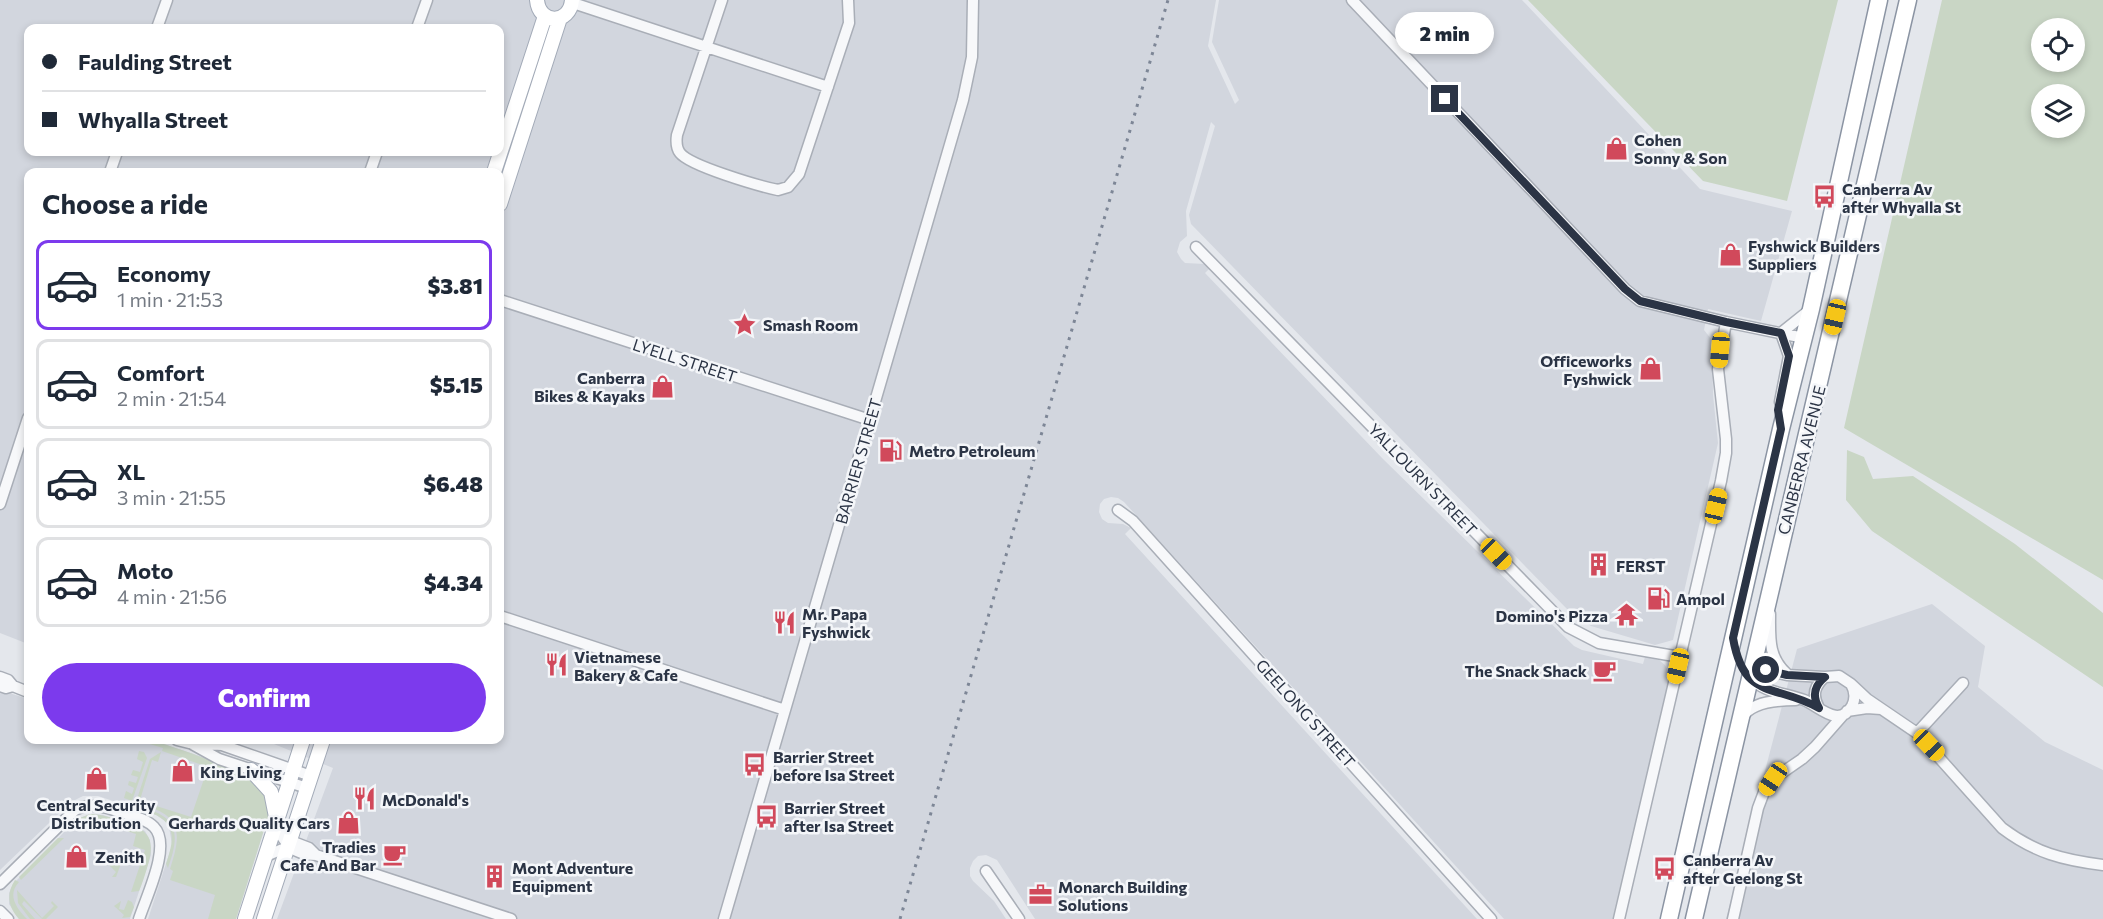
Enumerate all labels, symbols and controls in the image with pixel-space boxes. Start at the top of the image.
callout: 2 min [1396,12,1494,54]
map controls [2031,18,2085,138]
button: locate [2031,18,2085,72]
text: 2 min [1419,21,1470,45]
text: Faulding Street [78,48,232,75]
button: layers [2031,84,2085,138]
route end [1431,85,1458,112]
text: Whyalla Street [78,106,228,133]
place label: Cohen Sonny & Son [1634,130,1727,167]
shop icon: Cohen Sonny & Son [1603,135,1629,161]
place label: Canberra Av after Whyalla St [1842,179,1961,216]
bus stop icon: Canberra Av after Whyalla St [1811,184,1837,210]
text: Choose a ride [42,187,208,220]
place label: Fyshwick Builders Suppliers [1748,236,1880,273]
shop icon: Fyshwick Builders Suppliers [1717,241,1743,267]
icon: car [45,258,99,312]
text: Economy [117,260,211,287]
text: $3.81 [428,272,483,299]
text: 1 min · 21:53 [117,287,223,311]
car [1822,297,1848,337]
place icon: Smash Room [732,311,758,337]
place label: Smash Room [763,315,858,334]
car [1709,331,1731,369]
street label: LYELL STREET [631,334,739,386]
place label: Officeworks Fyshwick [1540,351,1633,388]
shop icon: Officeworks Fyshwick [1637,356,1663,382]
icon: car [45,357,99,411]
text: Comfort [117,359,205,386]
place label: Canberra Bikes & Kayaks [534,368,645,405]
text: $5.15 [430,371,483,398]
shop icon: Canberra Bikes & Kayaks [650,373,676,399]
street label: CANBERRA AVENUE [1773,383,1829,537]
text: 2 min · 21:54 [117,386,226,410]
street label: BARRIER STREET [831,396,885,526]
street label: YALLOURN STREET [1365,419,1481,539]
fuel station icon: Metro Petroleum [878,437,904,463]
place label: Metro Petroleum [909,441,1036,460]
icon: car [45,456,99,510]
text: XL [117,458,145,485]
text: $6.48 [423,470,483,497]
text: 3 min · 21:55 [117,485,226,509]
car [1703,486,1729,526]
car [1477,535,1515,573]
building icon: FERST [1585,552,1611,578]
icon: car [45,555,99,609]
place label: FERST [1616,556,1666,575]
text: Moto [117,557,173,584]
text: $4.34 [424,569,483,596]
text: 4 min · 21:56 [117,584,227,608]
fuel station icon: Ampol [1645,585,1671,611]
place label: Ampol [1676,589,1725,608]
temple icon: Domino's Pizza [1613,602,1639,628]
place label: Mr. Papa Fyshwick [802,604,872,641]
place label: Domino's Pizza [1496,606,1608,625]
restaurant icon: Mr. Papa Fyshwick [771,609,797,635]
car [1665,646,1691,686]
place label: Vietnamese Bakery & Cafe [574,647,678,684]
restaurant icon: Vietnamese Bakery & Cafe [543,652,569,678]
street label: GEELONG STREET [1252,655,1360,771]
route start [1752,656,1779,683]
cafe icon: The Snack Shack [1592,657,1618,683]
place label: The Snack Shack [1464,661,1588,680]
button: Confirm [42,663,486,732]
car [1910,726,1948,764]
place label: Barrier Street before Isa Street [773,747,895,784]
bus stop icon: Barrier Street before Isa Street [742,752,768,778]
shop icon: King Living [169,758,195,784]
car [1755,759,1791,799]
place label: King Living [200,762,282,781]
shop icon: Central Security Distribution [83,766,109,792]
restaurant icon: McDonald's [351,786,377,812]
place label: McDonald's [382,790,469,809]
place label: Central Security Distribution [36,795,156,832]
place label: Barrier Street after Isa Street [784,798,894,835]
bus stop icon: Barrier Street after Isa Street [753,803,779,829]
shop icon: Gerhards Quality Cars [335,809,361,835]
place label: Gerhards Quality Cars [168,813,330,832]
place label: Tradies Cafe And Bar [280,837,376,874]
cafe icon: Tradies Cafe And Bar [381,842,407,868]
shop icon: Zenith [64,843,90,869]
place label: Zenith [95,847,144,866]
place label: Canberra Av after Geelong St [1683,850,1803,887]
bus stop icon: Canberra Av after Geelong St [1652,855,1678,881]
place label: Mont Adventure Equipment [512,858,633,895]
building icon: Mont Adventure Equipment [481,863,507,889]
place label: Monarch Building Solutions [1058,877,1188,914]
office icon: Monarch Building Solutions [1027,882,1053,908]

